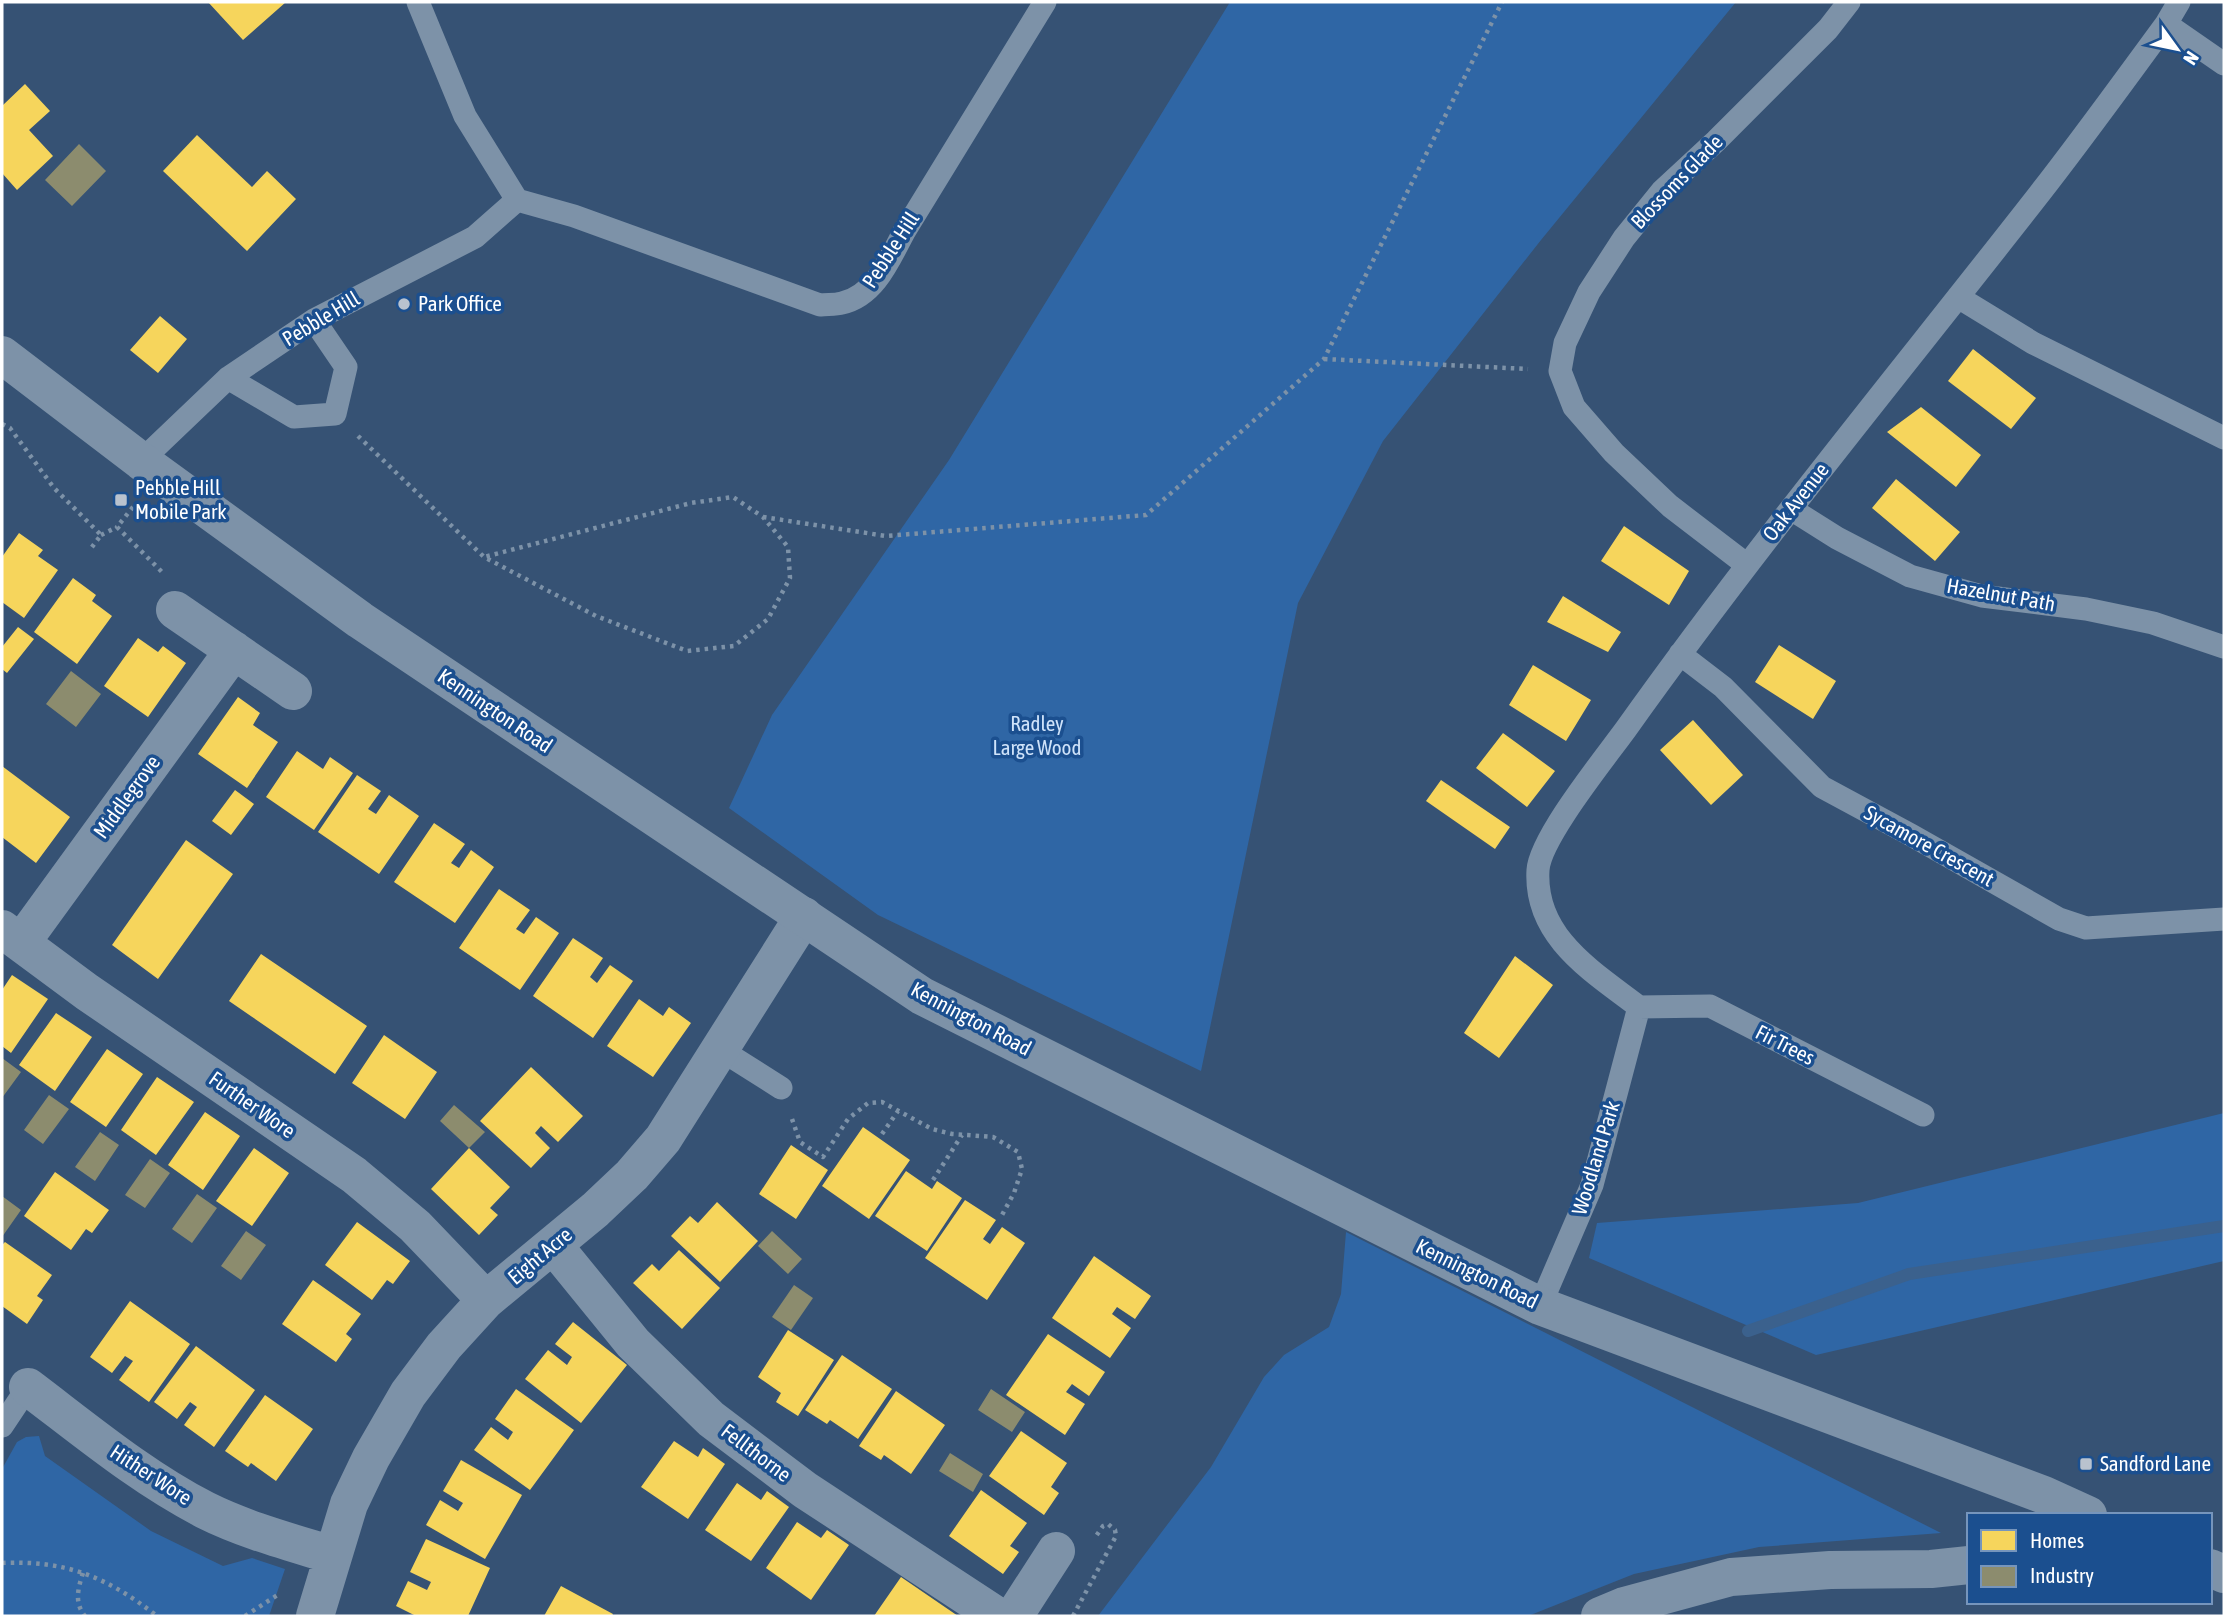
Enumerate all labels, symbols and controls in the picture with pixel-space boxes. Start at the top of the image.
north arrow [2142,14,2212,84]
text: N [2179,48,2204,69]
street label: Blossoms Glade [1626,129,1727,233]
street label: Pebble Hill [857,207,924,292]
street label: Pebble Hill [278,286,364,350]
place label: Park Office [418,291,502,315]
marker: Park Office [396,296,412,312]
street label: Oak Avenue [1757,458,1833,545]
place label: Pebble Hill Mobile Park [135,475,227,523]
marker: Pebble Hill Mobile Park [113,492,129,508]
street label: Hazelnut Path [1945,573,2057,615]
street label: Kennington Road [434,663,557,757]
park label: Radley Large Wood [993,711,1081,759]
street label: Middlegrove [88,750,164,843]
street label: Sycamore Crescent [1861,800,1998,891]
street label: Kennington Road [907,976,1036,1060]
street label: Fir Trees [1752,1019,1819,1069]
street label: Further Wore [205,1066,300,1143]
street label: Woodland Park [1566,1098,1624,1218]
street label: Eight Acre [503,1222,576,1289]
street label: Kennington Road [1413,1233,1542,1313]
street label: Fellthorne [717,1418,796,1486]
street label: Hither Wore [106,1439,197,1509]
place label: Sandford Lane [2100,1451,2211,1475]
marker: Sandford Lane [2078,1456,2094,1472]
legend [1967,1513,2212,1604]
text: Homes [2030,1528,2084,1552]
text: Industry [2030,1563,2094,1587]

